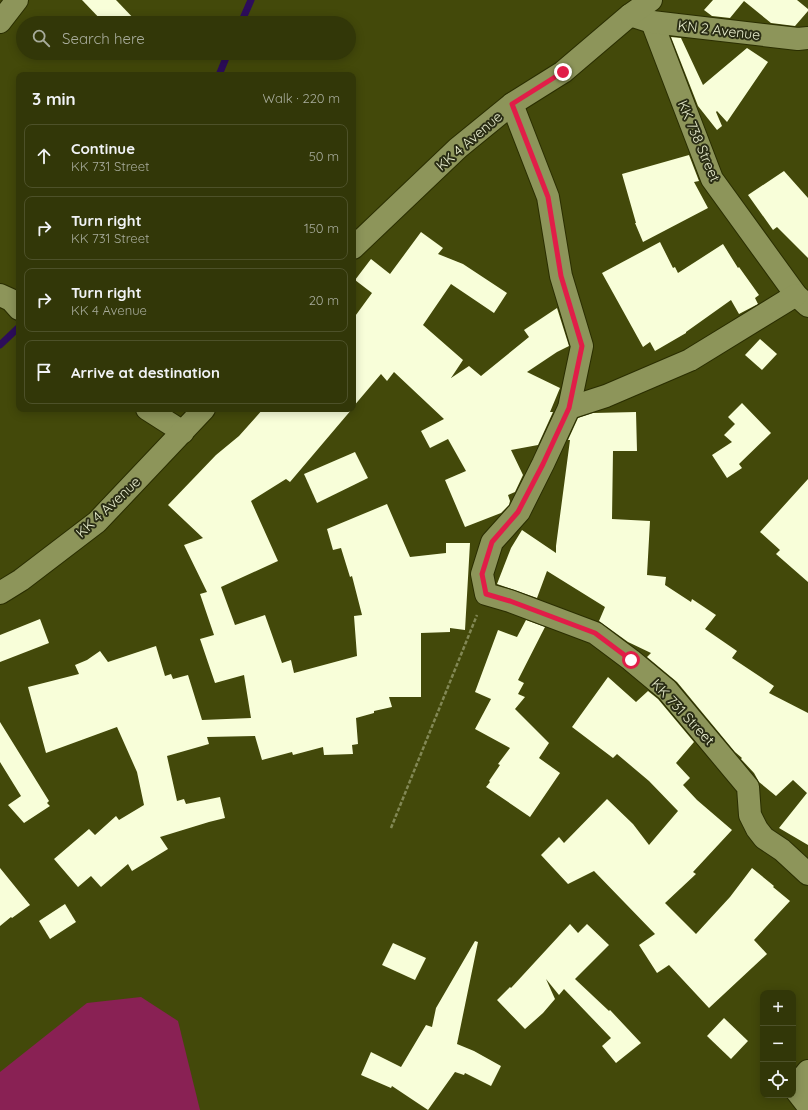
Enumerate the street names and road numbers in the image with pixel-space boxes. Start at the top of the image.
street label: KN 2 Avenue [677,16,761,44]
street label: KK 738 Street [674,97,724,185]
street label: KK 4 Avenue [432,107,506,175]
street label: KK 4 Avenue [72,472,144,541]
street label: KK 731 Street [648,675,719,749]

